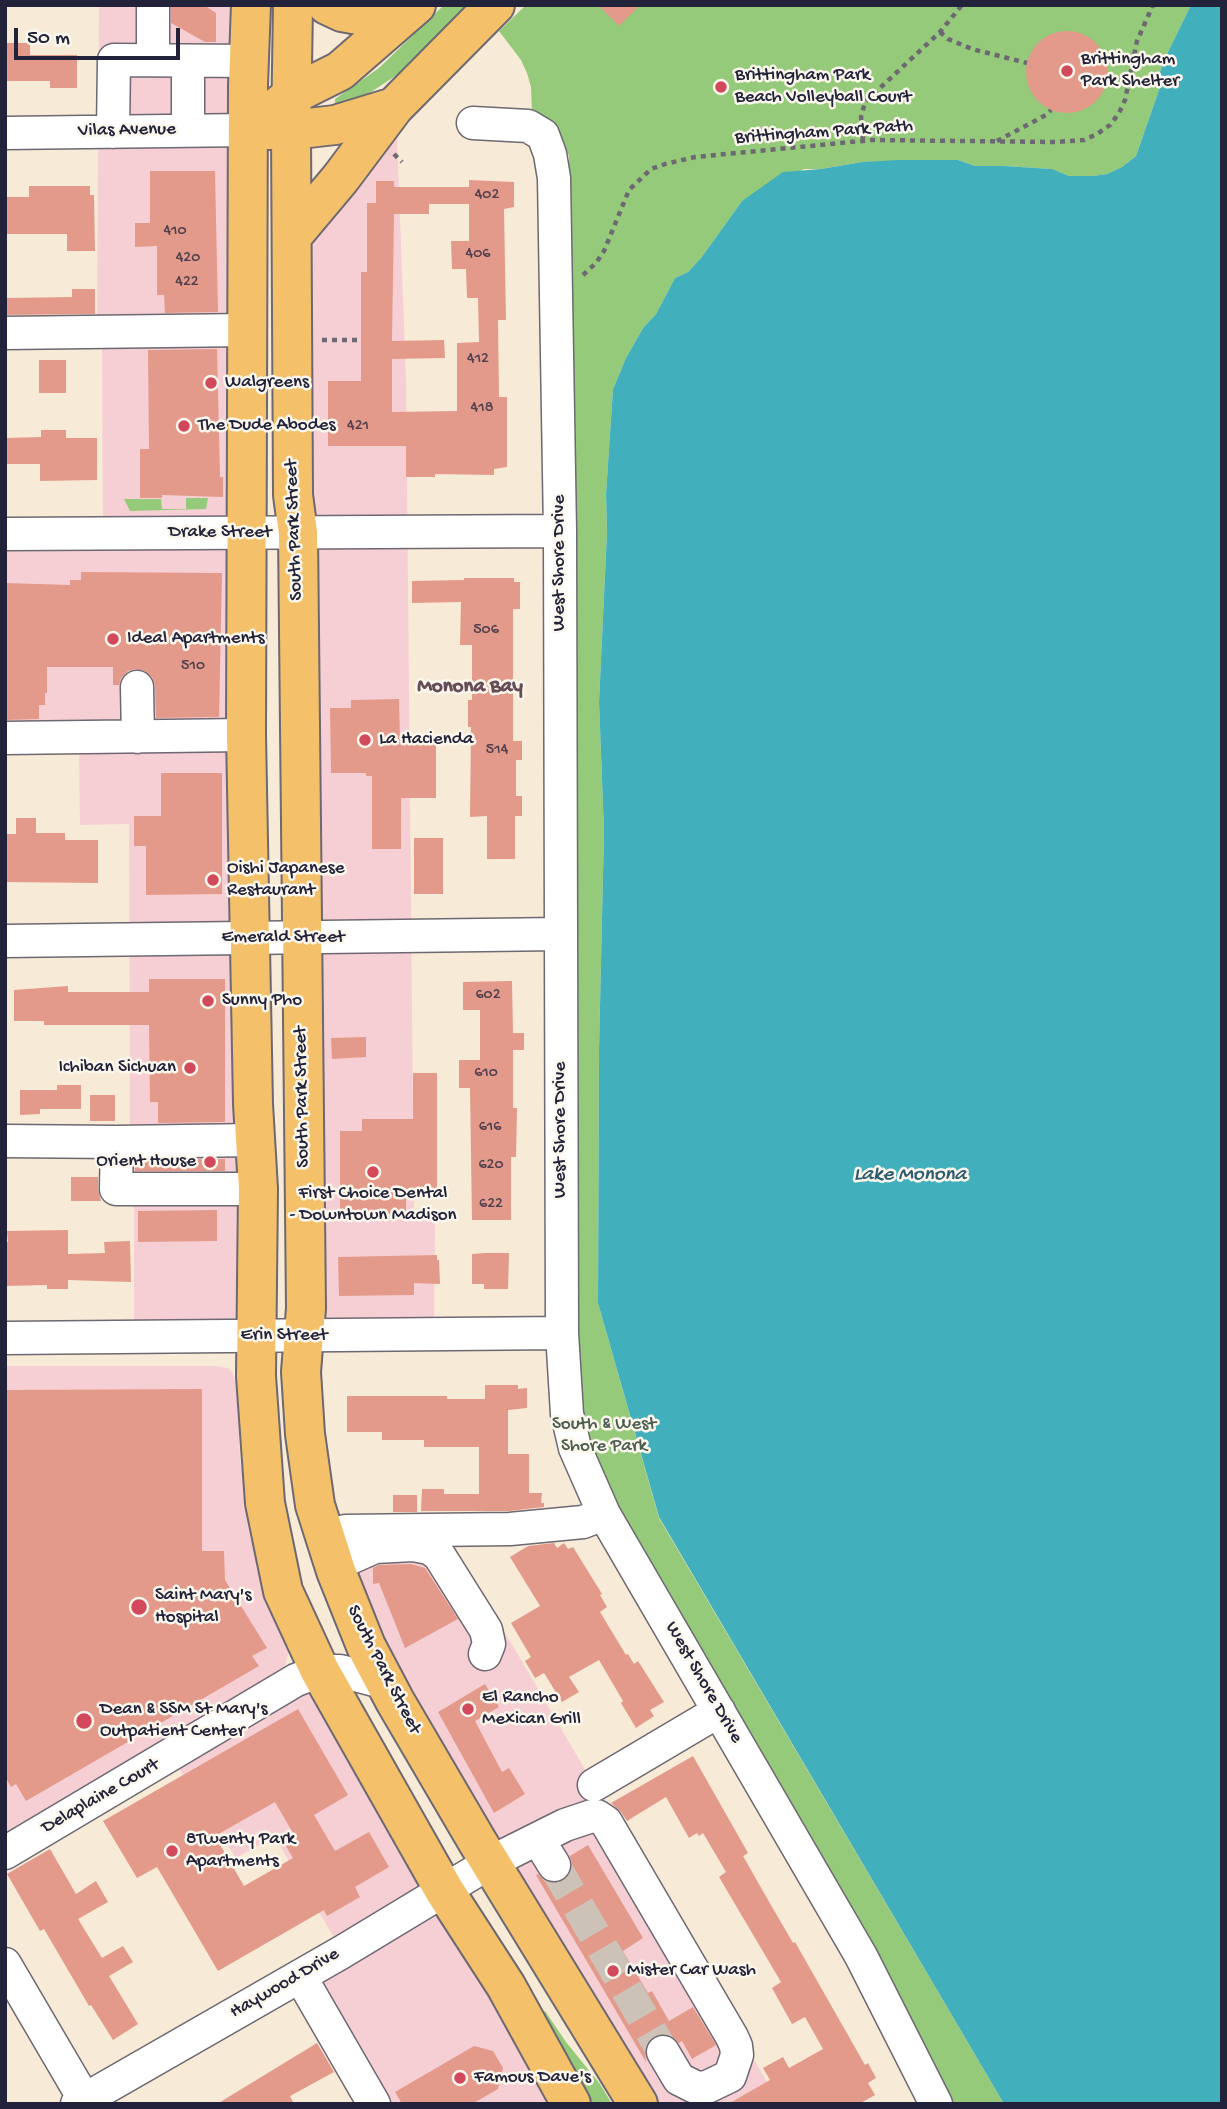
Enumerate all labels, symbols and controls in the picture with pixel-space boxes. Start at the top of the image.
scale bar [18,14,184,58]
text: 50 m [27,27,70,52]
place label: Brittingham Park Shelter [1081,49,1179,93]
marker: Brittingham Park Shelter [1059,63,1075,79]
place label: Brittingham Park Beach Volleyball Court [735,65,911,109]
marker: Brittingham Park Beach Volleyball Court [713,79,729,95]
street label: Brittingham Park Path [734,115,914,151]
street label: Vilas Avenue [78,119,176,143]
house number: 402 [475,186,499,206]
house number: 410 [163,222,187,242]
house number: 406 [466,245,490,265]
house number: 420 [176,249,200,269]
house number: 422 [175,273,199,293]
house number: 412 [467,350,489,370]
place label: Walgreens [225,372,309,394]
marker: Walgreens [203,375,219,391]
house number: 418 [471,399,493,419]
place label: The Dude Abodes [198,415,336,437]
house number: 421 [347,417,369,437]
marker: The Dude Abodes [176,418,192,434]
street label: South Park Street [281,459,309,601]
street label: West Shore Drive [549,495,571,631]
street label: Drake Street [168,522,272,544]
house number: 506 [473,621,499,641]
place label: Ideal Apartments [127,628,264,650]
marker: Ideal Apartments [105,631,121,647]
house number: 510 [181,657,205,677]
district label: Monona Bay [417,675,523,701]
place label: La Hacienda [379,729,473,751]
marker: La Hacienda [357,732,373,748]
house number: 514 [486,741,508,761]
place label: Oishi Japanese Restaurant [227,858,345,902]
marker: Oishi Japanese Restaurant [205,872,221,888]
street label: Emerald Street [222,927,344,949]
house number: 602 [475,986,501,1006]
place label: Sunny Pho [222,990,302,1012]
marker: Sunny Pho [200,993,216,1009]
street label: South Park Street [290,1026,316,1168]
place label: Ichiban Sichuan [58,1057,176,1079]
marker: Ichiban Sichuan [182,1060,198,1076]
street label: West Shore Drive [550,1062,572,1198]
house number: 610 [474,1064,498,1084]
house number: 616 [479,1118,501,1138]
place label: Orient House [96,1151,196,1173]
marker: Orient House [202,1154,218,1170]
house number: 620 [478,1156,504,1176]
water label: Lake Monona [854,1163,966,1189]
marker: First Choice Dental - Downtown Madison [365,1164,381,1180]
place label: First Choice Dental - Downtown Madison [289,1183,457,1227]
house number: 622 [479,1195,503,1215]
street label: Erin Street [241,1325,327,1347]
park label: South & West Shore Park [552,1414,656,1458]
place label: Saint Mary's Hospital [155,1585,251,1629]
marker: Saint Mary's Hospital [129,1597,149,1617]
street label: South Park Street [341,1602,425,1738]
street label: West Shore Drive [659,1618,747,1748]
place label: El Rancho Mexican Grill [482,1687,581,1731]
place label: Dean & SSM St Mary's Outpatient Center [100,1699,268,1743]
marker: El Rancho Mexican Grill [460,1701,476,1717]
marker: Dean & SSM St Mary's Outpatient Center [74,1711,94,1731]
street label: Delaplaine Court [38,1754,164,1840]
place label: 8Twenty Park Apartments [186,1829,295,1873]
marker: 8Twenty Park Apartments [164,1843,180,1859]
street label: Haywood Drive [226,1944,344,2024]
place label: Mister Car Wash [627,1960,756,1982]
marker: Mister Car Wash [605,1963,621,1979]
place label: Famous Dave's [474,2067,591,2089]
marker: Famous Dave's [452,2070,468,2086]

